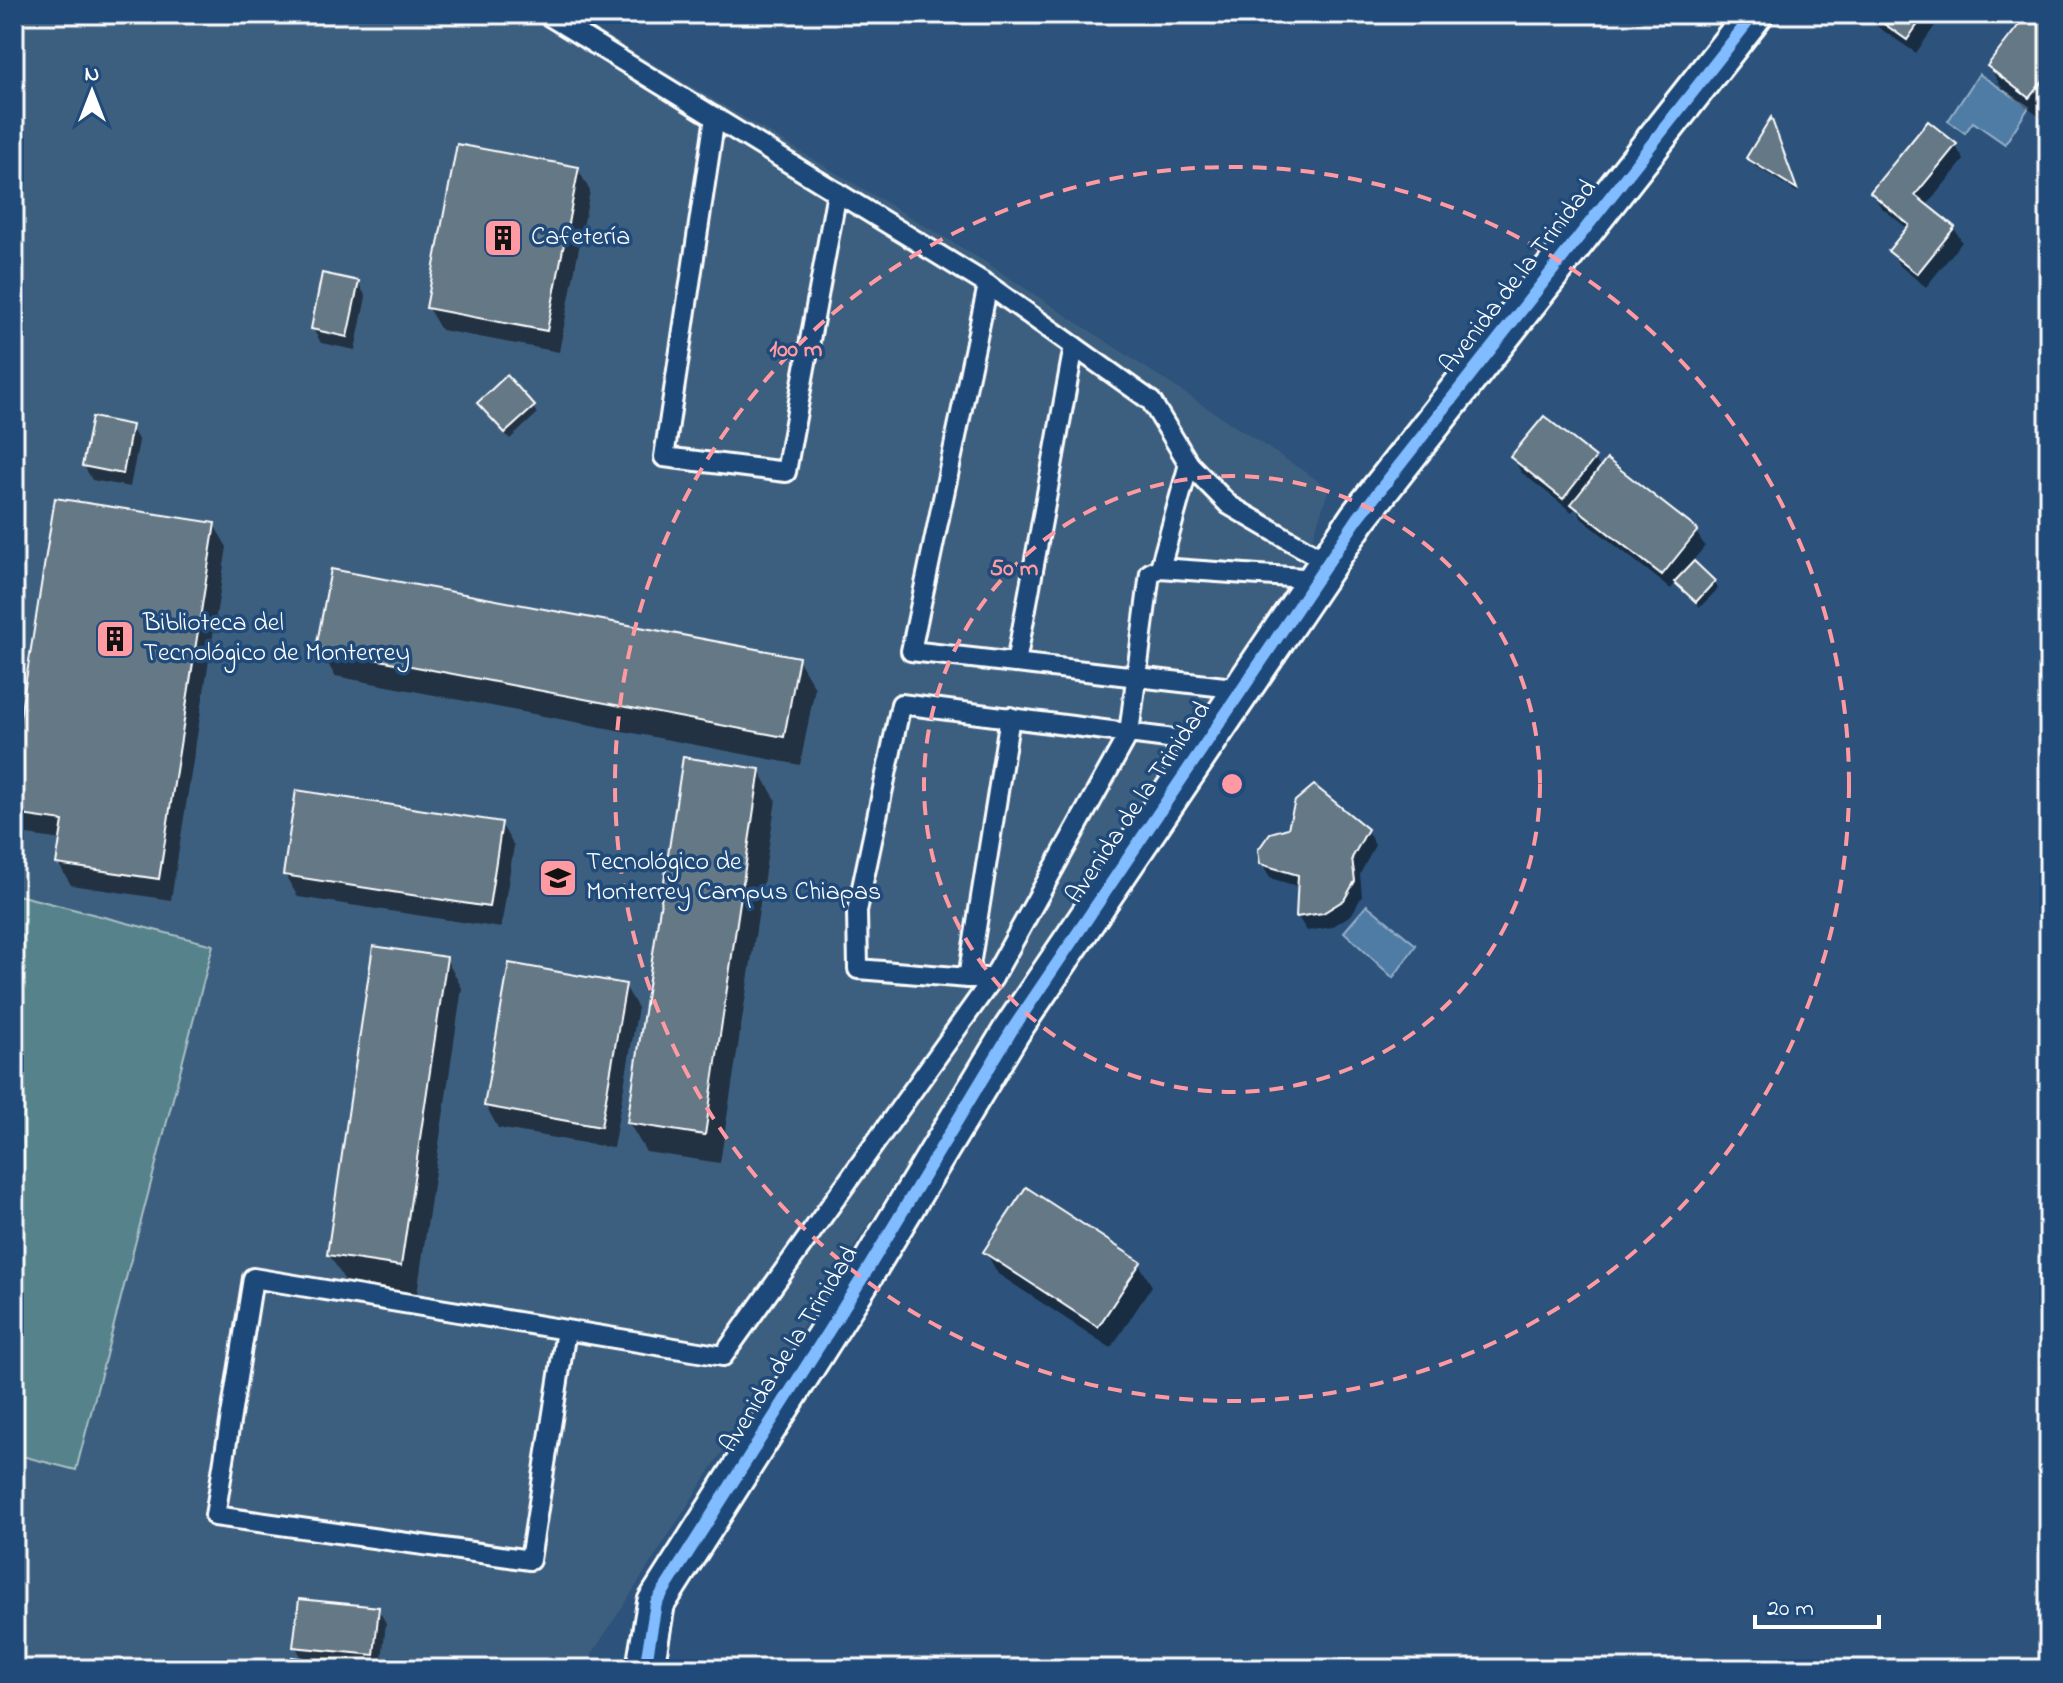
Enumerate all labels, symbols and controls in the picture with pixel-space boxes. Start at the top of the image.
north arrow [52,52,132,132]
text: N [85,59,99,91]
street label: Avenida de la Trinidad [1431,172,1607,382]
building icon: Cafetería [482,217,524,259]
place label: Cafetería [531,219,630,257]
text: 100 m [770,333,823,368]
text: 50 m [990,552,1039,587]
place label: Biblioteca del Tecnológico de Monterrey [142,605,410,673]
building icon: Biblioteca del Tecnológico de Monterrey [94,618,136,660]
street label: Avenida de la Trinidad [1057,694,1221,912]
centre of rings [1218,770,1246,798]
place label: Tecnológico de Monterrey Campus Chiapas [586,844,881,912]
school or university icon: Tecnológico de Monterrey Campus Chiapas [537,857,579,899]
street label: Avenida de la Trinidad [711,1239,869,1461]
scale bar [1755,1579,1879,1629]
text: 20 m [1767,1592,1814,1627]

